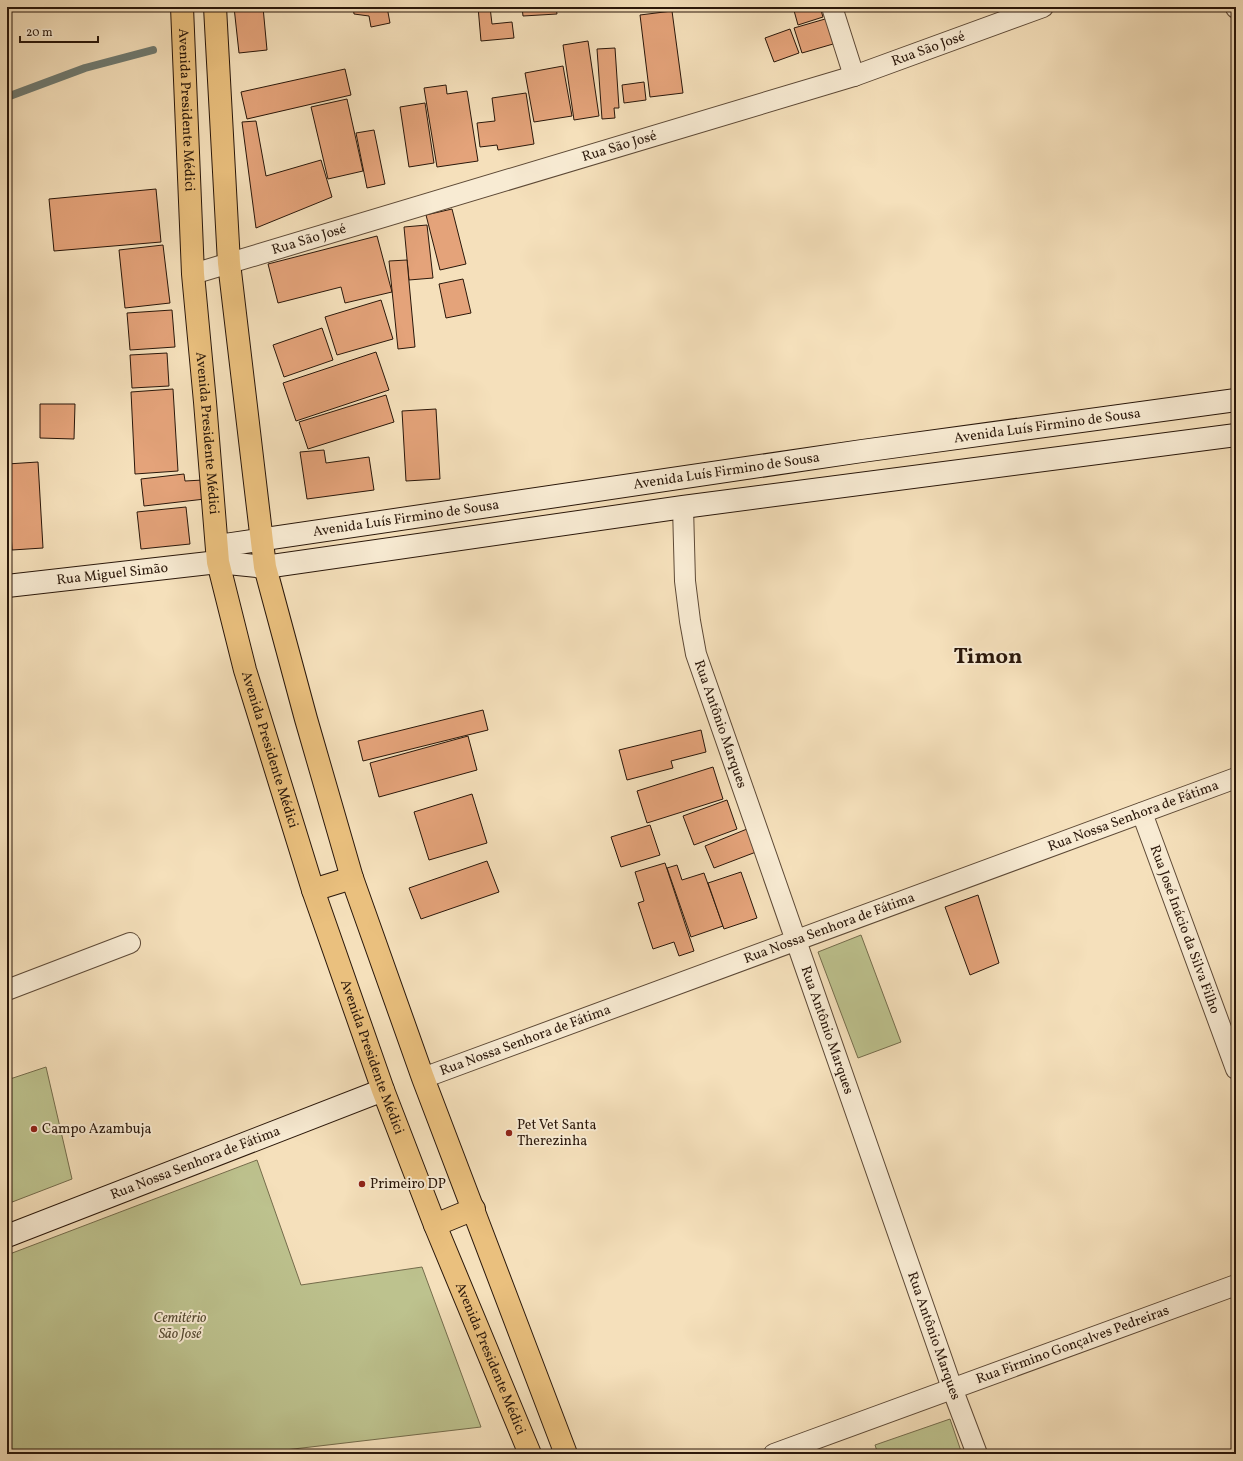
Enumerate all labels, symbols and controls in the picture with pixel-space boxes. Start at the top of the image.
scale bar [20,18,98,44]
text: 20 m [26,25,53,41]
street label: Rua São José [889,27,968,71]
street label: Avenida Presidente Médici [173,28,199,192]
street label: Rua São José [580,126,659,166]
street label: Rua São José [269,219,349,259]
street label: Avenida Presidente Médici [191,351,224,515]
street label: Avenida Luís Firmino de Sousa [953,404,1142,448]
street label: Avenida Luís Firmino de Sousa [632,448,821,494]
street label: Avenida Luís Firmino de Sousa [311,495,500,541]
street label: Rua Miguel Simão [56,558,169,590]
district label: Timon [954,642,1022,673]
street label: Rua Antônio Marques [689,657,752,791]
street label: Avenida Presidente Médici [236,669,303,830]
street label: Rua Nossa Senhora de Fátima [1045,776,1221,856]
street label: Rua José Inácio da Silva Filho [1145,842,1224,1016]
street label: Rua Nossa Senhora de Fátima [741,888,917,968]
street label: Rua Antônio Marques [796,963,858,1097]
street label: Avenida Presidente Médici [336,977,409,1137]
street label: Rua Nossa Senhora de Fátima [437,1000,613,1080]
place label: Pet Vet Santa Therezinha [517,1116,596,1151]
place label: Campo Azambuja [42,1120,152,1139]
street label: Rua Nossa Senhora de Fátima [108,1121,283,1204]
marker: Campo Azambuja [29,1124,39,1134]
marker: Pet Vet Santa Therezinha [504,1128,514,1138]
place label: Primeiro DP [370,1175,446,1194]
marker: Primeiro DP [357,1179,367,1189]
street label: Rua Antônio Marques [903,1269,965,1403]
street label: Avenida Presidente Médici [450,1279,530,1438]
street label: Rua Firmino Gonçalves Pedreiras [973,1301,1172,1389]
park label: Cemitério São José [154,1309,207,1344]

